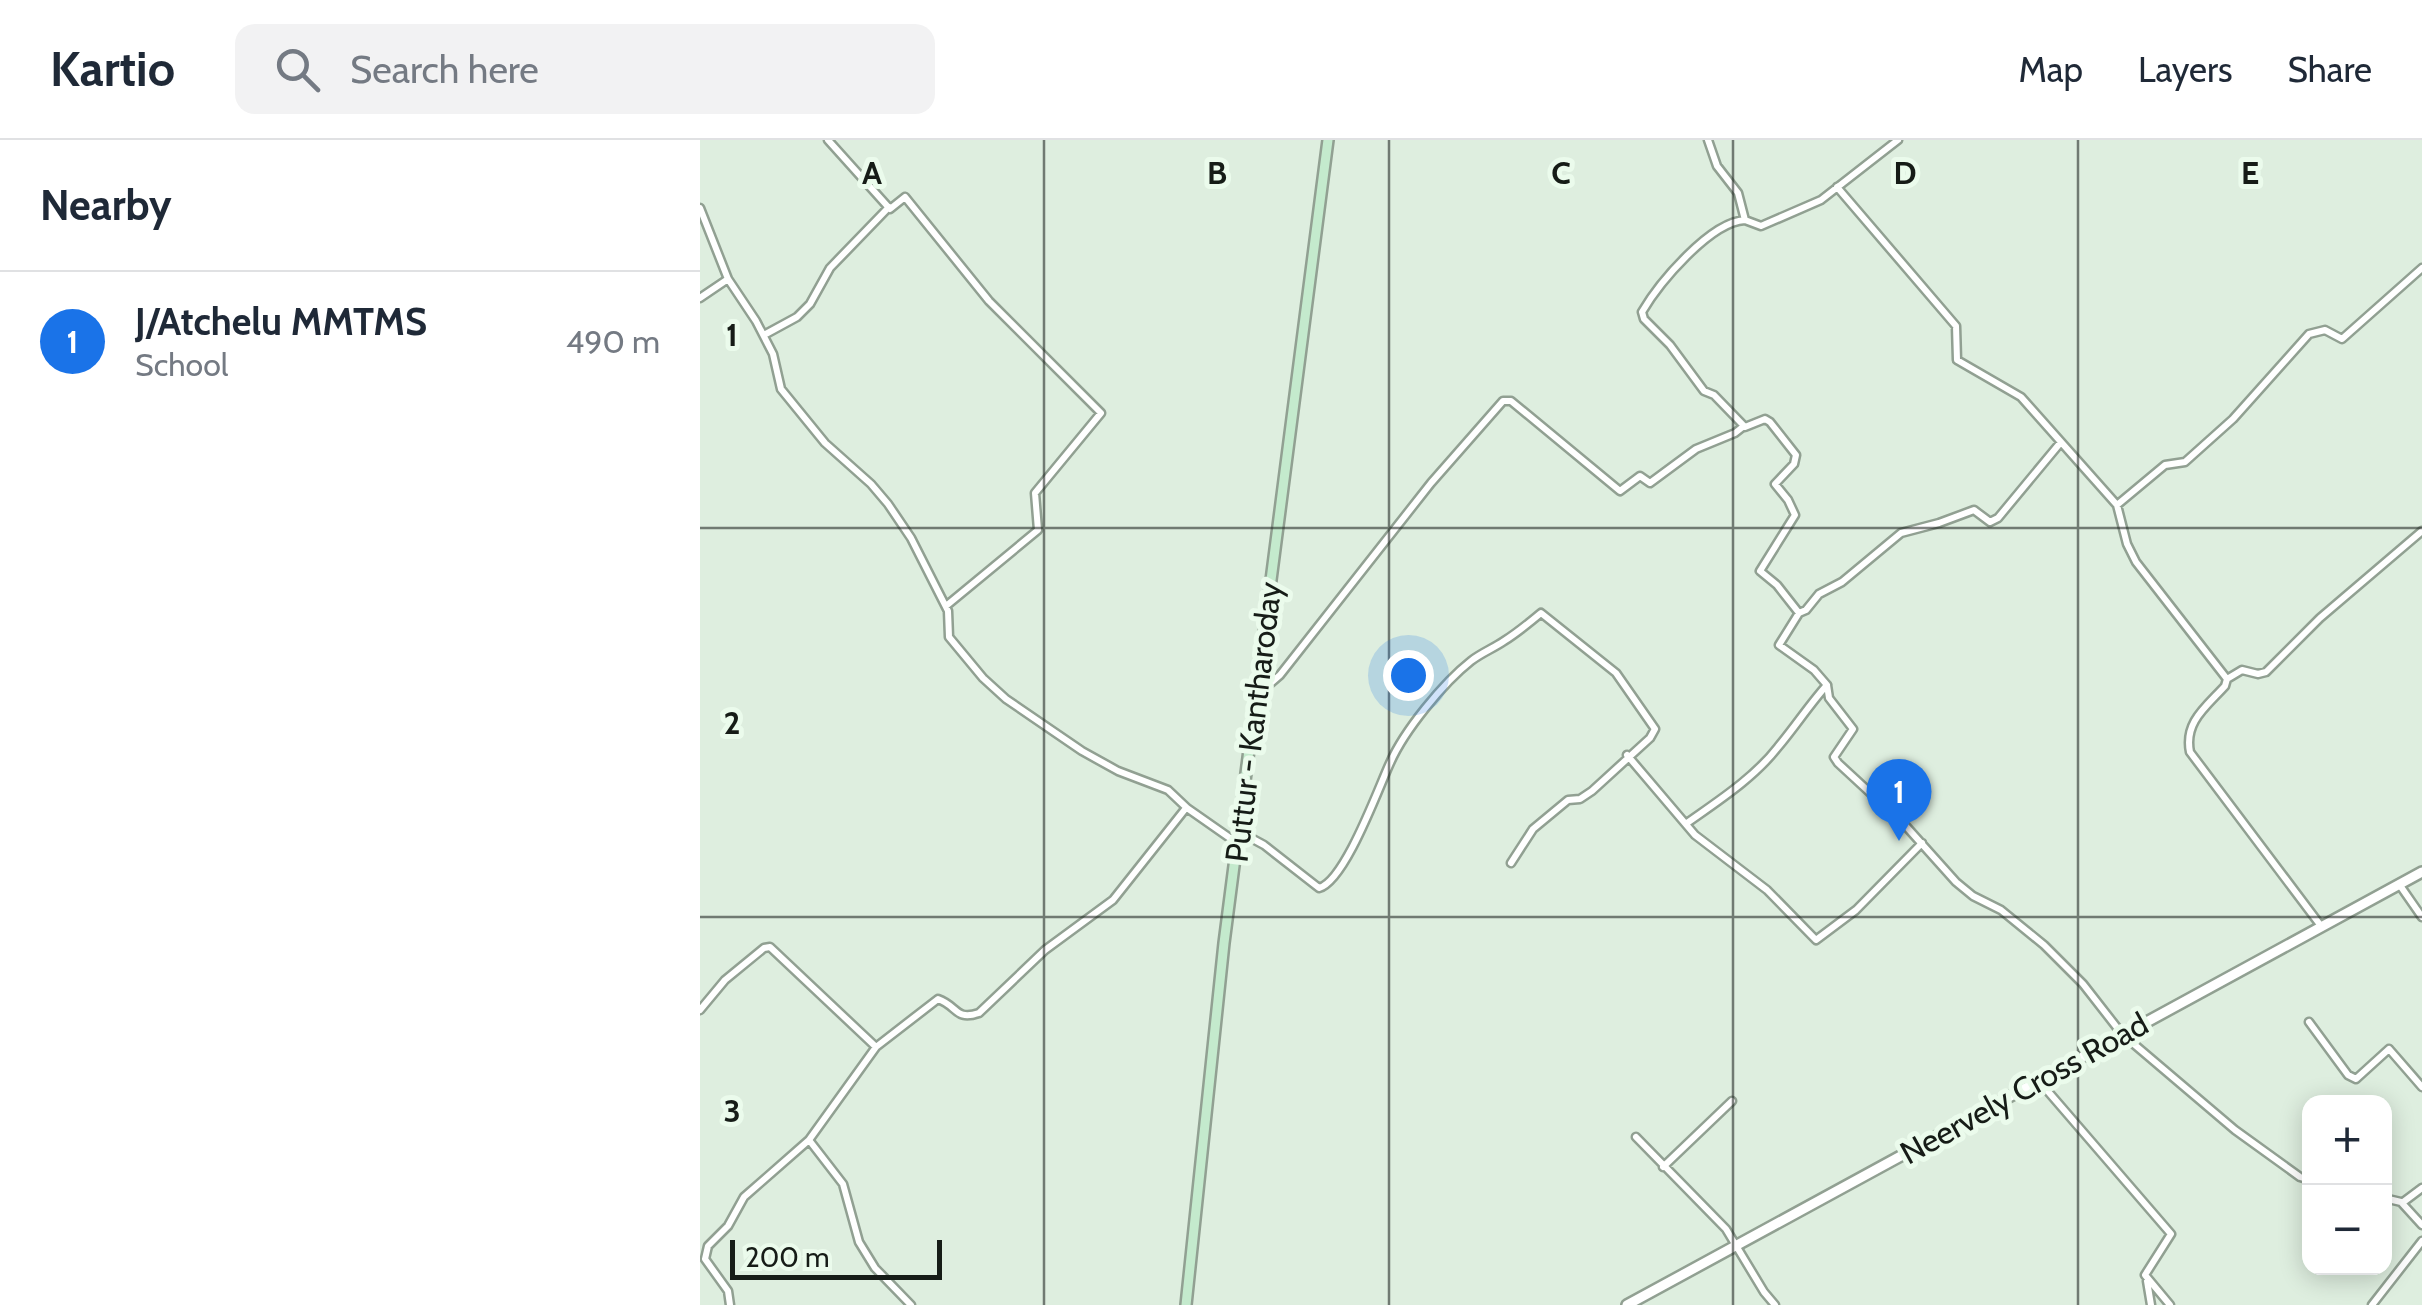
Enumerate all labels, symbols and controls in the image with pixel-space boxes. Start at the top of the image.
search box [235,24,935,114]
text: Kartio [50,40,175,98]
icon: search [270,42,325,97]
text: Search here [350,46,539,93]
text: Map [2019,48,2083,91]
text: Layers [2138,48,2232,91]
text: Share [2287,48,2372,91]
text: A [862,153,882,192]
text: B [1207,153,1227,192]
text: C [1551,153,1571,192]
text: D [1893,153,1917,192]
text: E [2241,153,2259,192]
text: Nearby [40,179,172,231]
text: J/Atchelu MMTMS [135,298,427,345]
text: 1 [726,315,738,354]
text: 1 [67,322,78,361]
text: 490 m [566,322,660,361]
text: School [135,345,228,384]
street label: Puttur - Kantharoday [1216,580,1290,864]
your location [1383,650,1434,701]
text: 2 [724,703,740,742]
pin: 1 [1866,758,1932,841]
street label: Neervely Cross Road [1893,1004,2155,1172]
text: 3 [723,1091,741,1130]
map controls [2302,1095,2392,1275]
button: + [2302,1095,2392,1185]
button: − [2302,1185,2392,1275]
scale bar [730,1235,942,1280]
text: 200 m [745,1240,830,1274]

